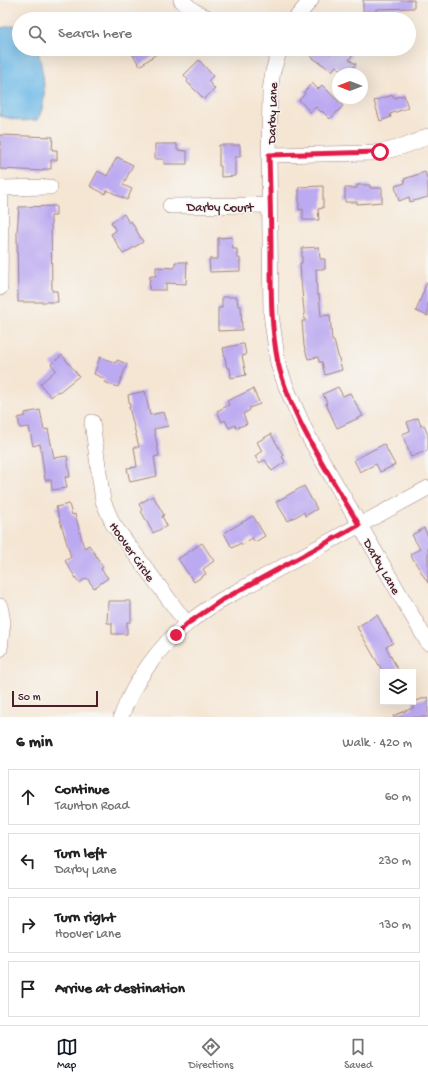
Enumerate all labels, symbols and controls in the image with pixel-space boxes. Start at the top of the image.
search box [12,12,416,56]
icon: search [26,23,48,45]
text: Search here [58,25,132,43]
north arrow [332,68,368,104]
street label: Darby Lane [265,82,282,145]
route start [371,143,389,161]
street label: Darby Court [186,201,255,216]
street label: Hoover Circle [105,520,157,585]
street label: Darby Lane [358,536,403,598]
route end [167,626,185,644]
map controls [380,669,416,705]
button: layers [380,669,416,705]
scale bar [12,689,98,708]
text: 50 m [18,692,40,704]
text: 6 min [16,733,52,753]
text: Walk · 420 m [343,736,412,751]
text: Continue [55,781,109,799]
icon: ahead [17,786,39,808]
text: 60 m [385,790,411,805]
text: Taunton Road [55,799,129,814]
text: Turn left [55,845,106,863]
icon: left [17,850,39,872]
text: 230 m [378,854,411,869]
text: Darby Lane [55,863,117,878]
text: Turn right [55,909,115,927]
icon: right [17,914,39,936]
text: 130 m [379,918,411,933]
text: Hoover Lane [55,927,121,942]
icon: arrive [17,978,39,1000]
text: Arrive at destination [55,980,185,998]
tab: Map [56,1036,78,1072]
tab: Directions [189,1036,233,1072]
tab: Saved [344,1036,372,1072]

